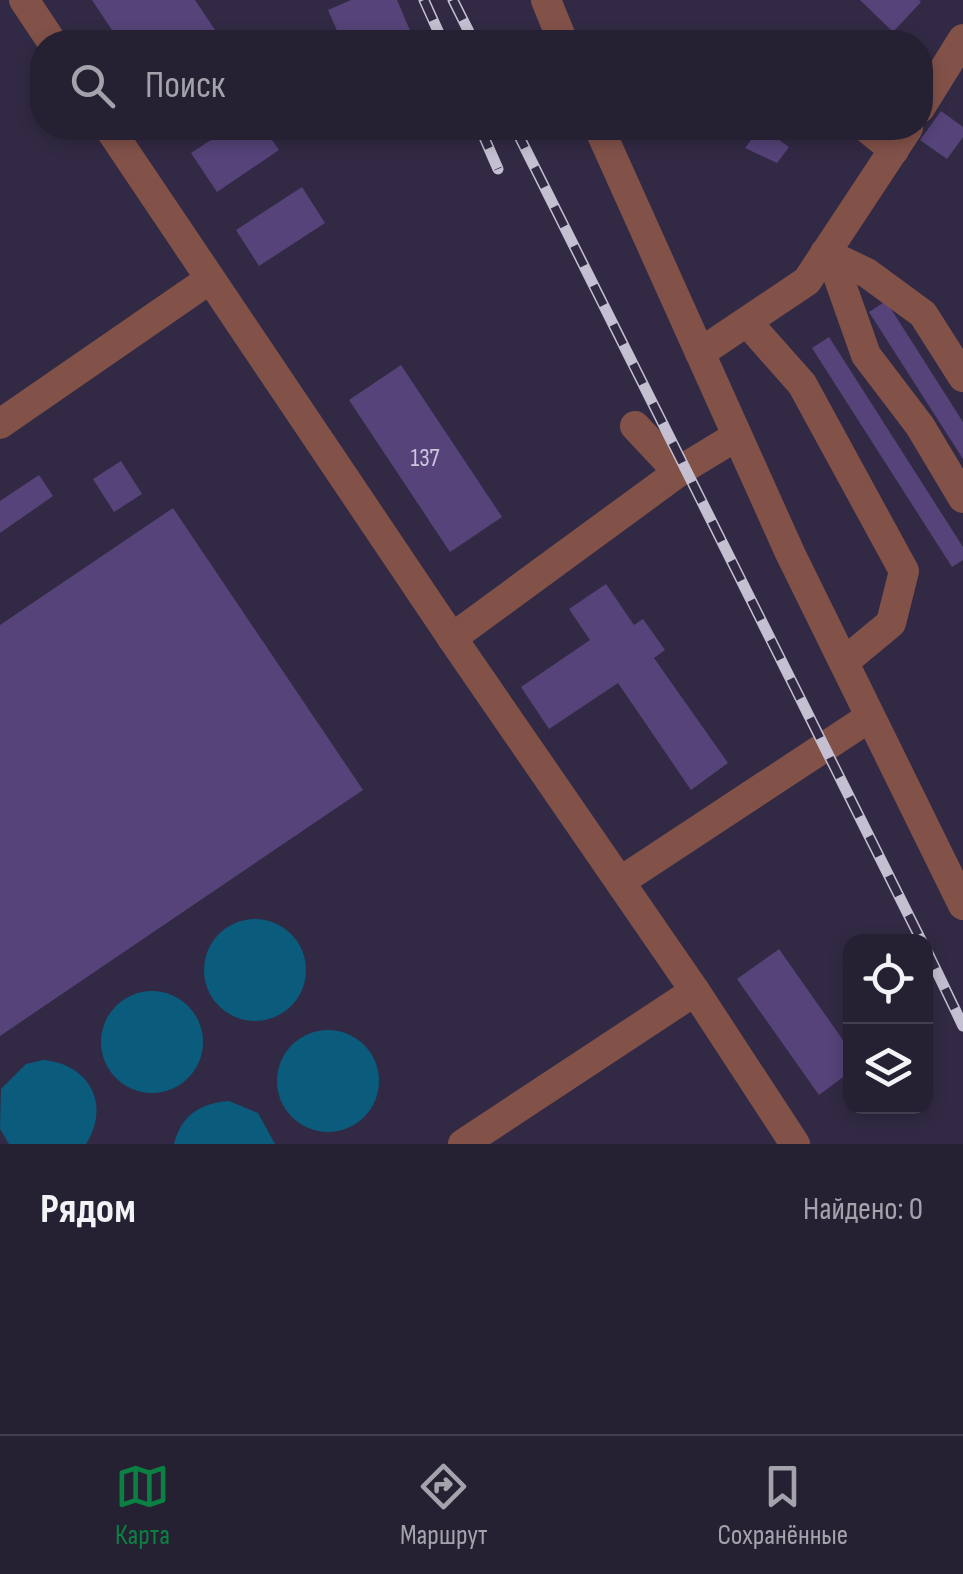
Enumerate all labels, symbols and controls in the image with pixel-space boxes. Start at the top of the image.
search box [30,30,933,140]
icon: search [65,58,120,113]
text: Поиск [145,63,225,108]
house number: 137 [410,443,440,474]
map controls [843,934,933,1114]
button: locate [843,934,933,1024]
button: layers [843,1024,933,1114]
text: Рядом [40,1184,136,1235]
text: Найдено: 0 [803,1190,923,1229]
tab: Карта [115,1459,170,1552]
tab: Маршрут [400,1459,488,1552]
tab: Сохранённые [717,1459,848,1552]

